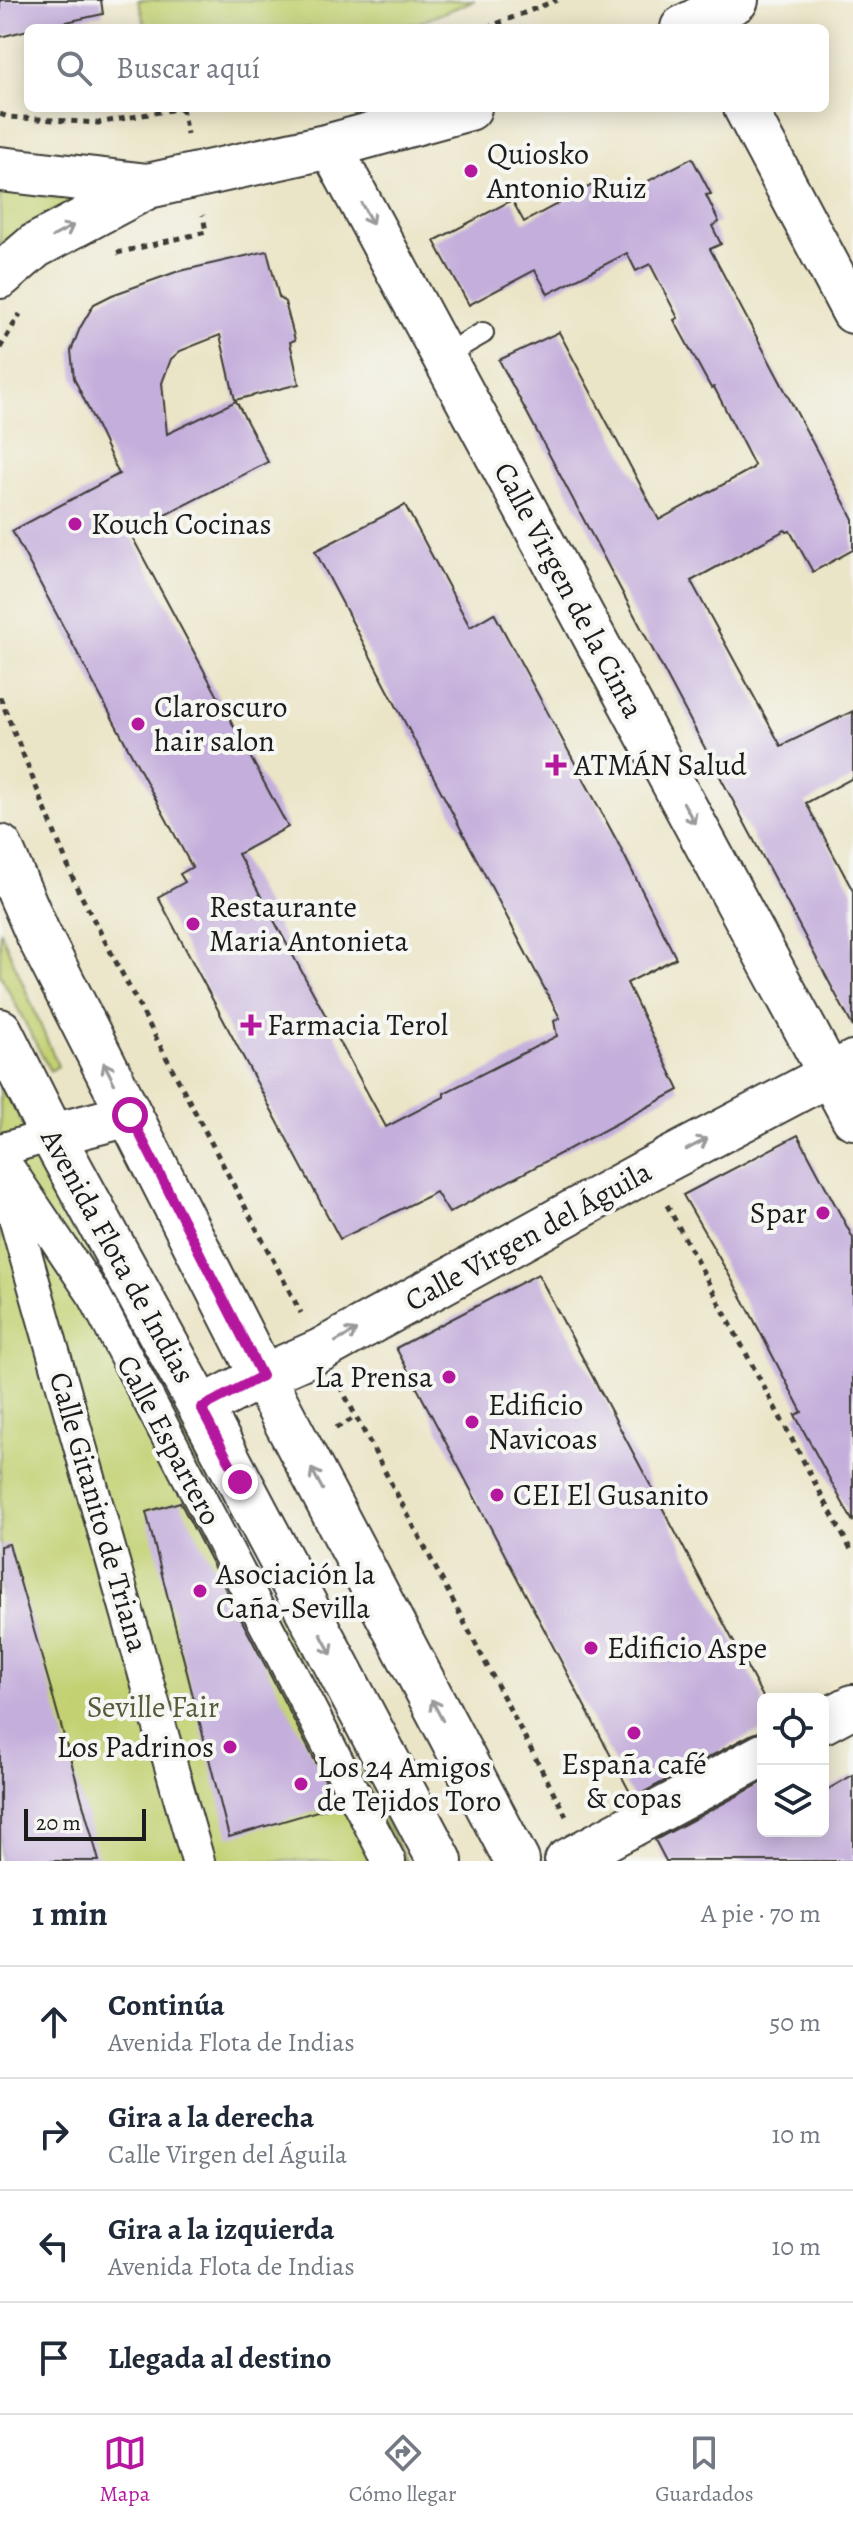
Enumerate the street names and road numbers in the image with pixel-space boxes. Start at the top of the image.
street label: Calle Virgen de la Cinta [485,455,653,725]
street label: Avenida Flota de Indias [31,1121,204,1390]
street label: Calle Virgen del Águila [398,1152,658,1320]
street label: Calle Espartero [107,1348,231,1532]
street label: Calle Gitanito de Triana [40,1367,158,1657]

